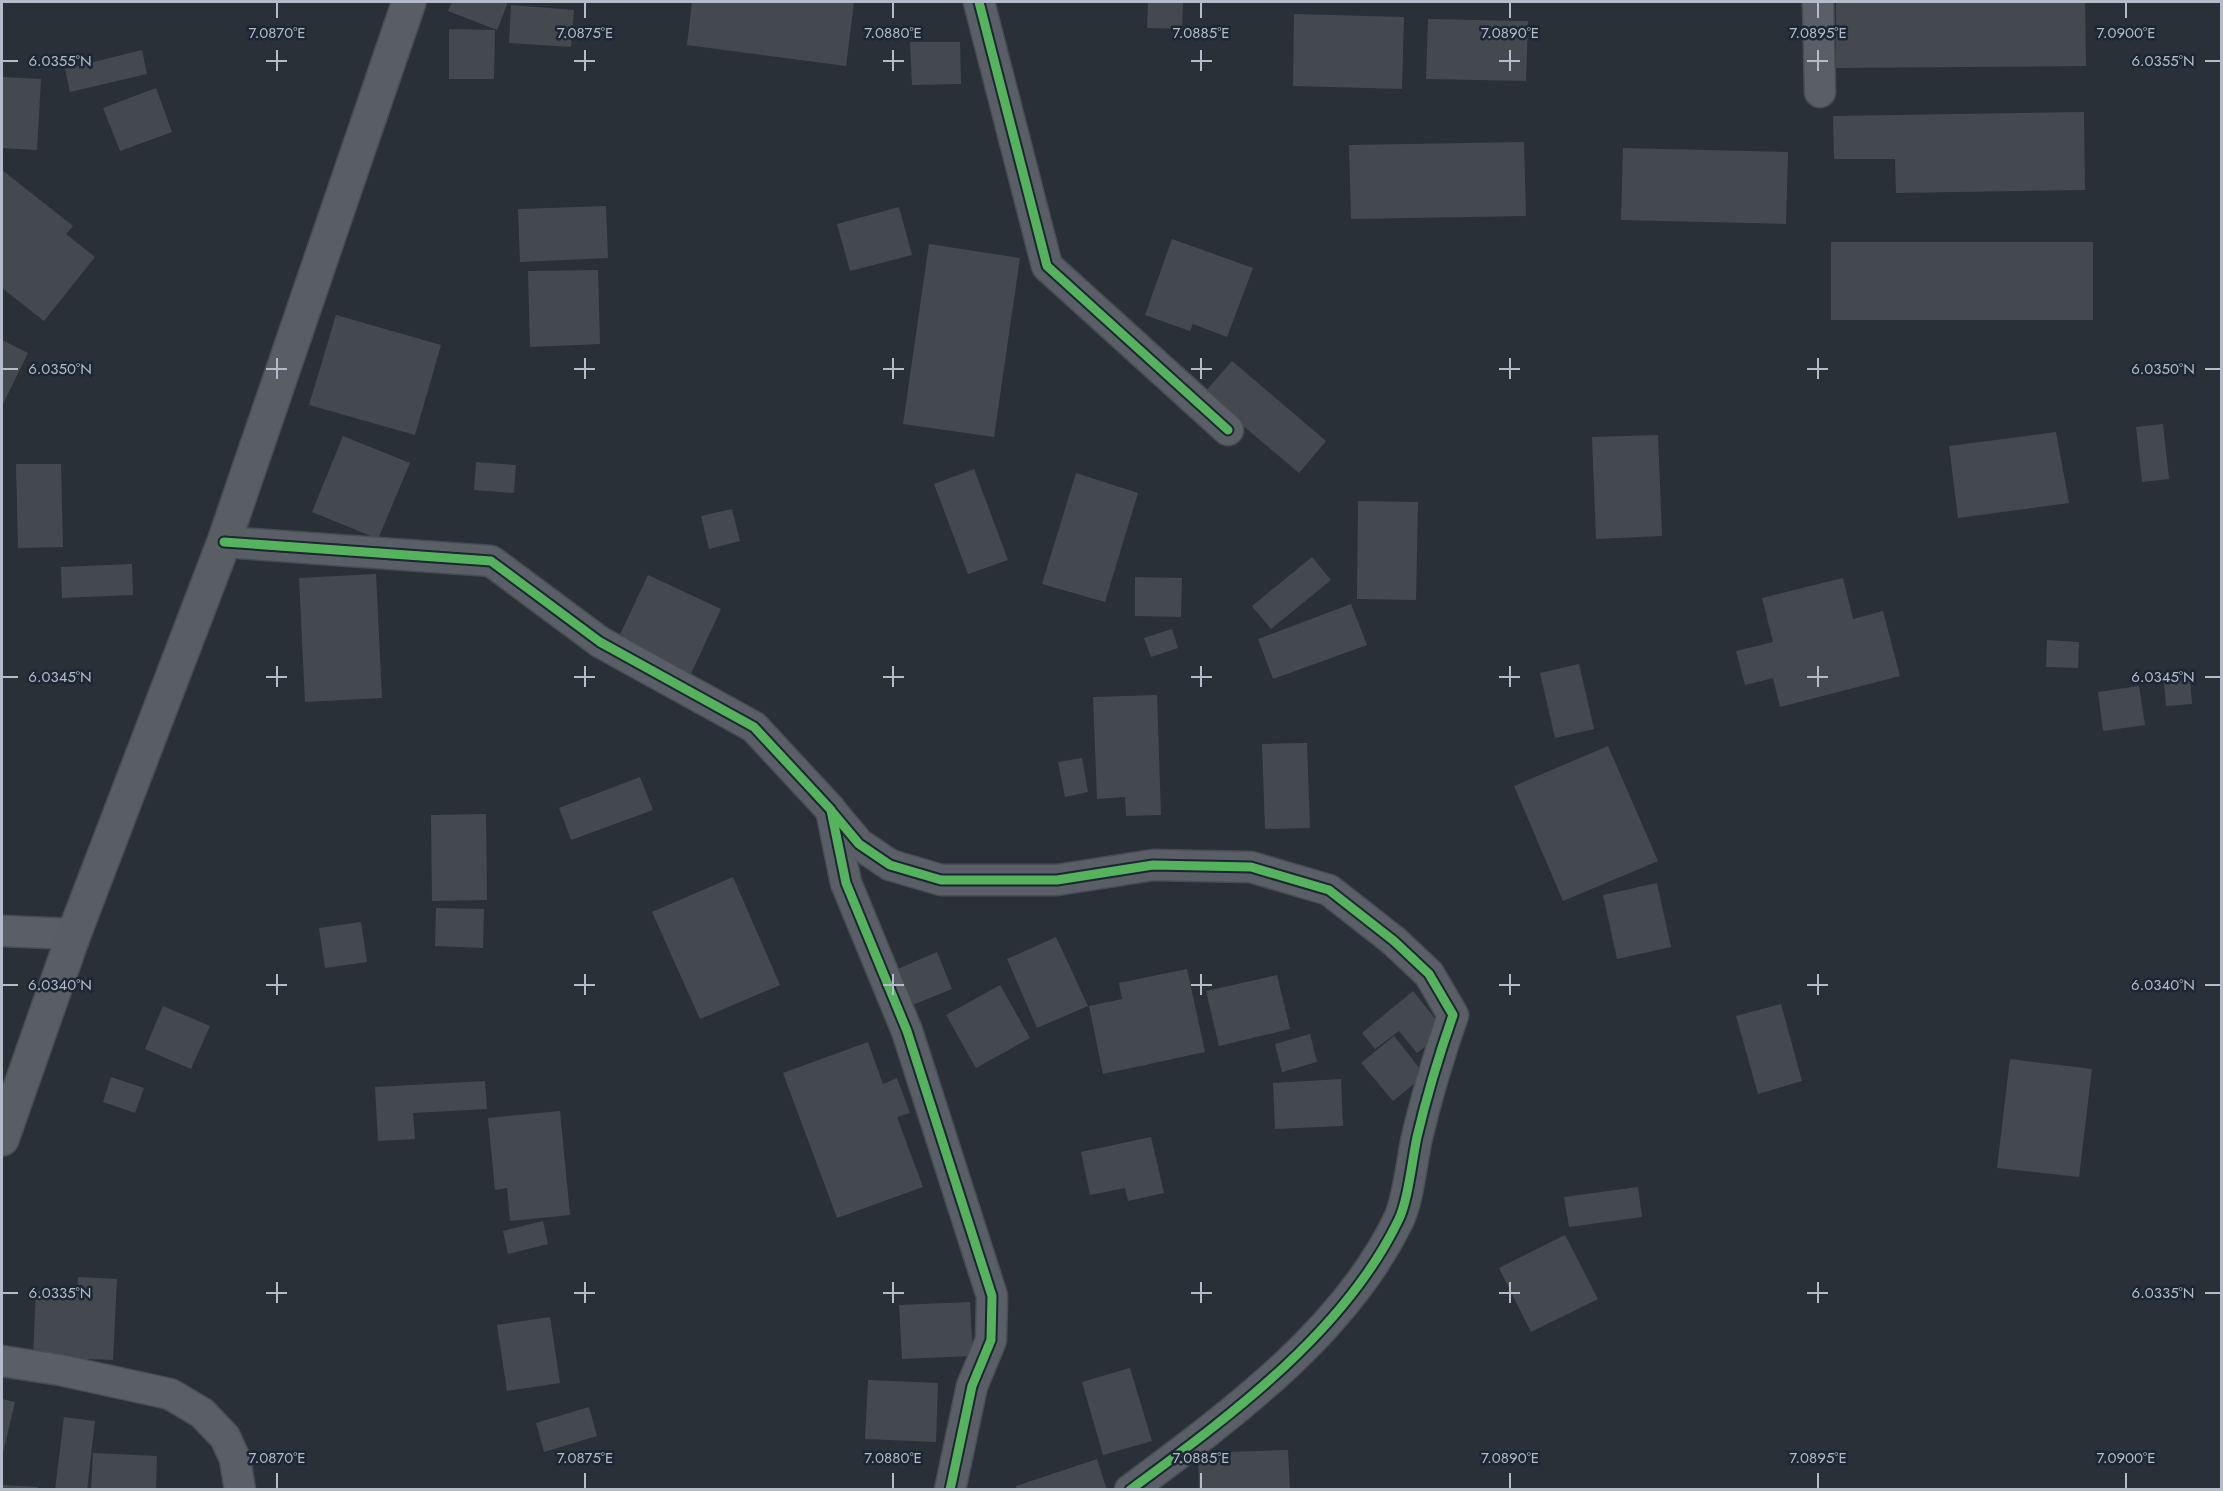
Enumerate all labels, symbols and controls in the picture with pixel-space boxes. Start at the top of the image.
text: 7.0870°E [248,22,306,44]
text: 7.0875°E [557,22,613,44]
text: 7.0880°E [864,22,922,44]
text: 7.0885°E [1172,22,1230,44]
text: 7.0890°E [1481,22,1539,44]
text: 7.0895°E [1789,22,1847,44]
text: 7.0900°E [2097,22,2155,44]
text: 6.0355°N [28,50,92,72]
text: 6.0355°N [2131,50,2195,72]
text: 6.0350°N [28,358,92,380]
text: 6.0350°N [2131,358,2195,380]
text: 6.0345°N [28,666,92,688]
text: 6.0345°N [2131,666,2195,688]
text: 6.0340°N [28,974,92,996]
text: 6.0340°N [2131,974,2195,996]
text: 6.0335°N [29,1282,91,1304]
text: 6.0335°N [2132,1282,2194,1304]
text: 7.0870°E [248,1447,306,1469]
text: 7.0875°E [557,1447,613,1469]
text: 7.0880°E [864,1447,922,1469]
text: 7.0885°E [1172,1447,1230,1469]
text: 7.0890°E [1481,1447,1539,1469]
text: 7.0895°E [1789,1447,1847,1469]
text: 7.0900°E [2097,1447,2155,1469]

